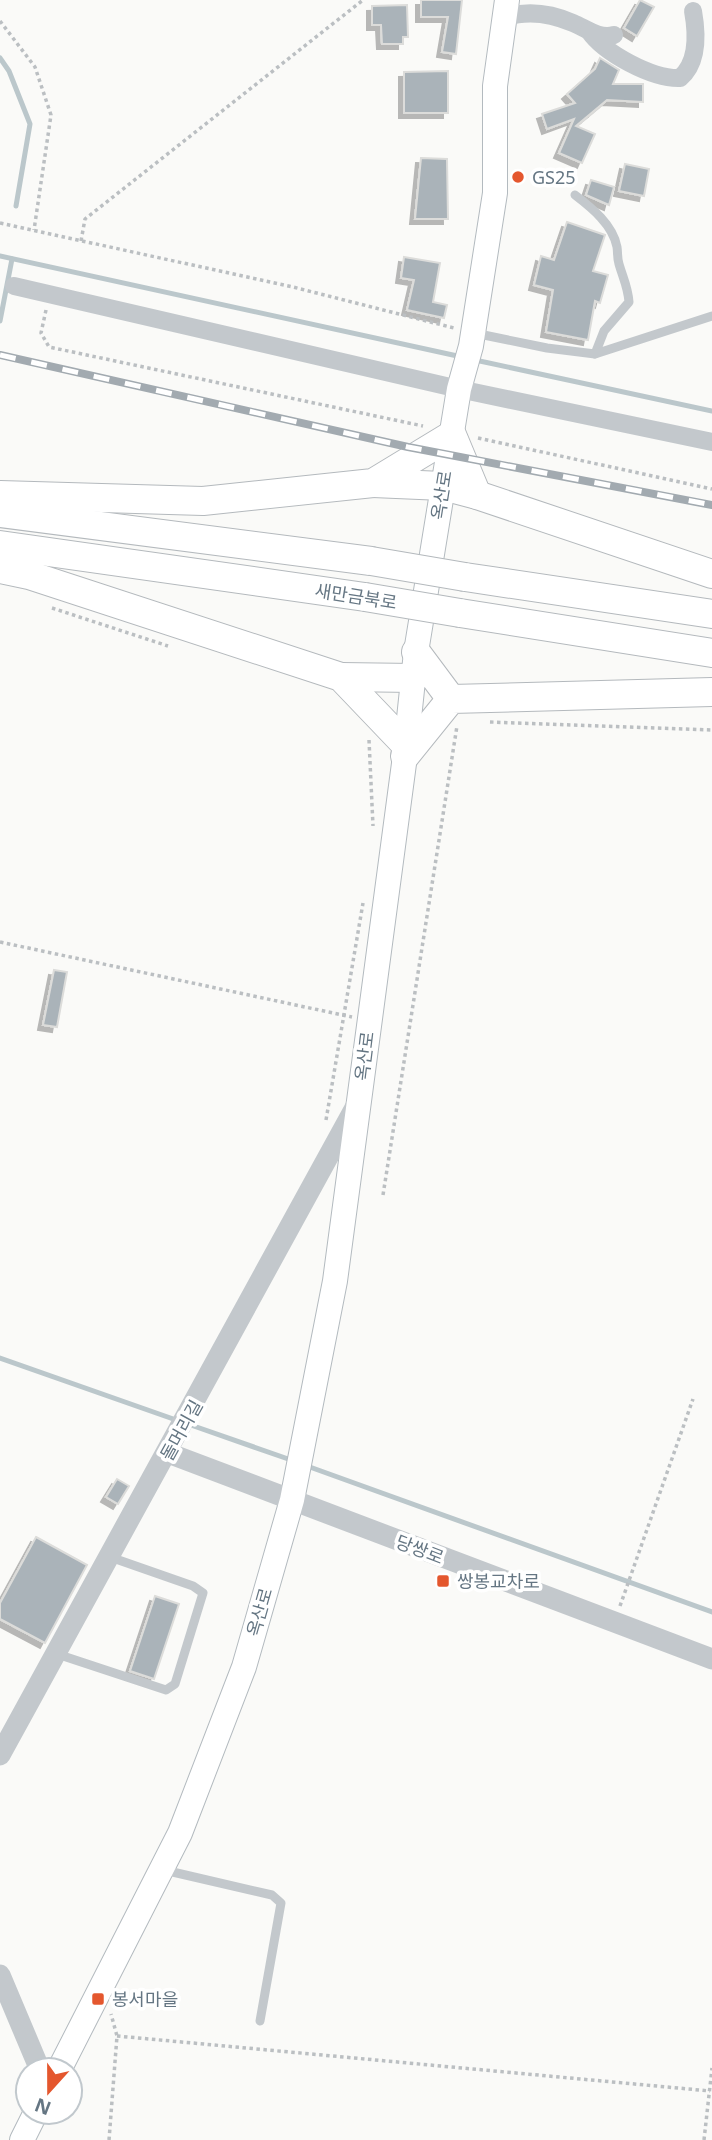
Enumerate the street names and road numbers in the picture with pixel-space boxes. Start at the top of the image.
street label: 옥산로 [425,469,457,521]
street label: 새만금북로 [313,578,399,614]
street label: 옥산로 [349,1030,379,1082]
street label: 돌머리길 [154,1395,208,1465]
street label: 당쌍로 [393,1529,447,1569]
street label: 옥산로 [241,1585,277,1639]

